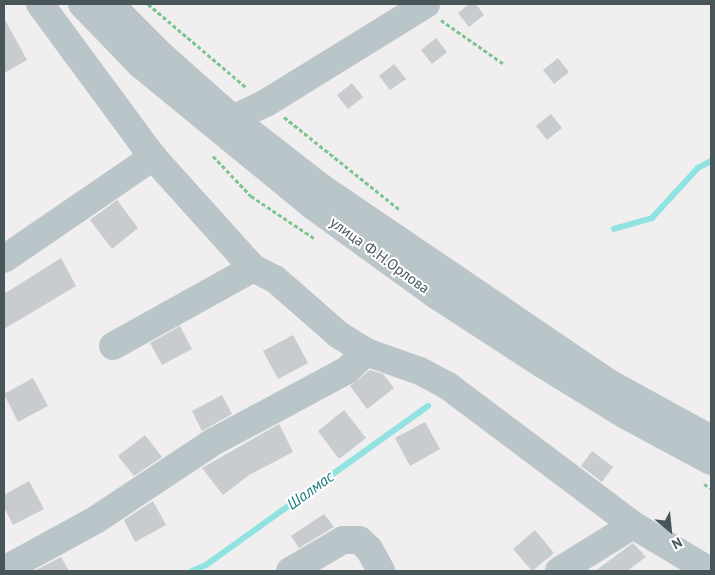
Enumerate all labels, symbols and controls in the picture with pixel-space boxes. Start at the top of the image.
street label: улица Ф.Н.Орлова [327,213,433,297]
water label: Шалмас [283,467,337,513]
north arrow [645,505,695,555]
text: N [669,533,685,553]

